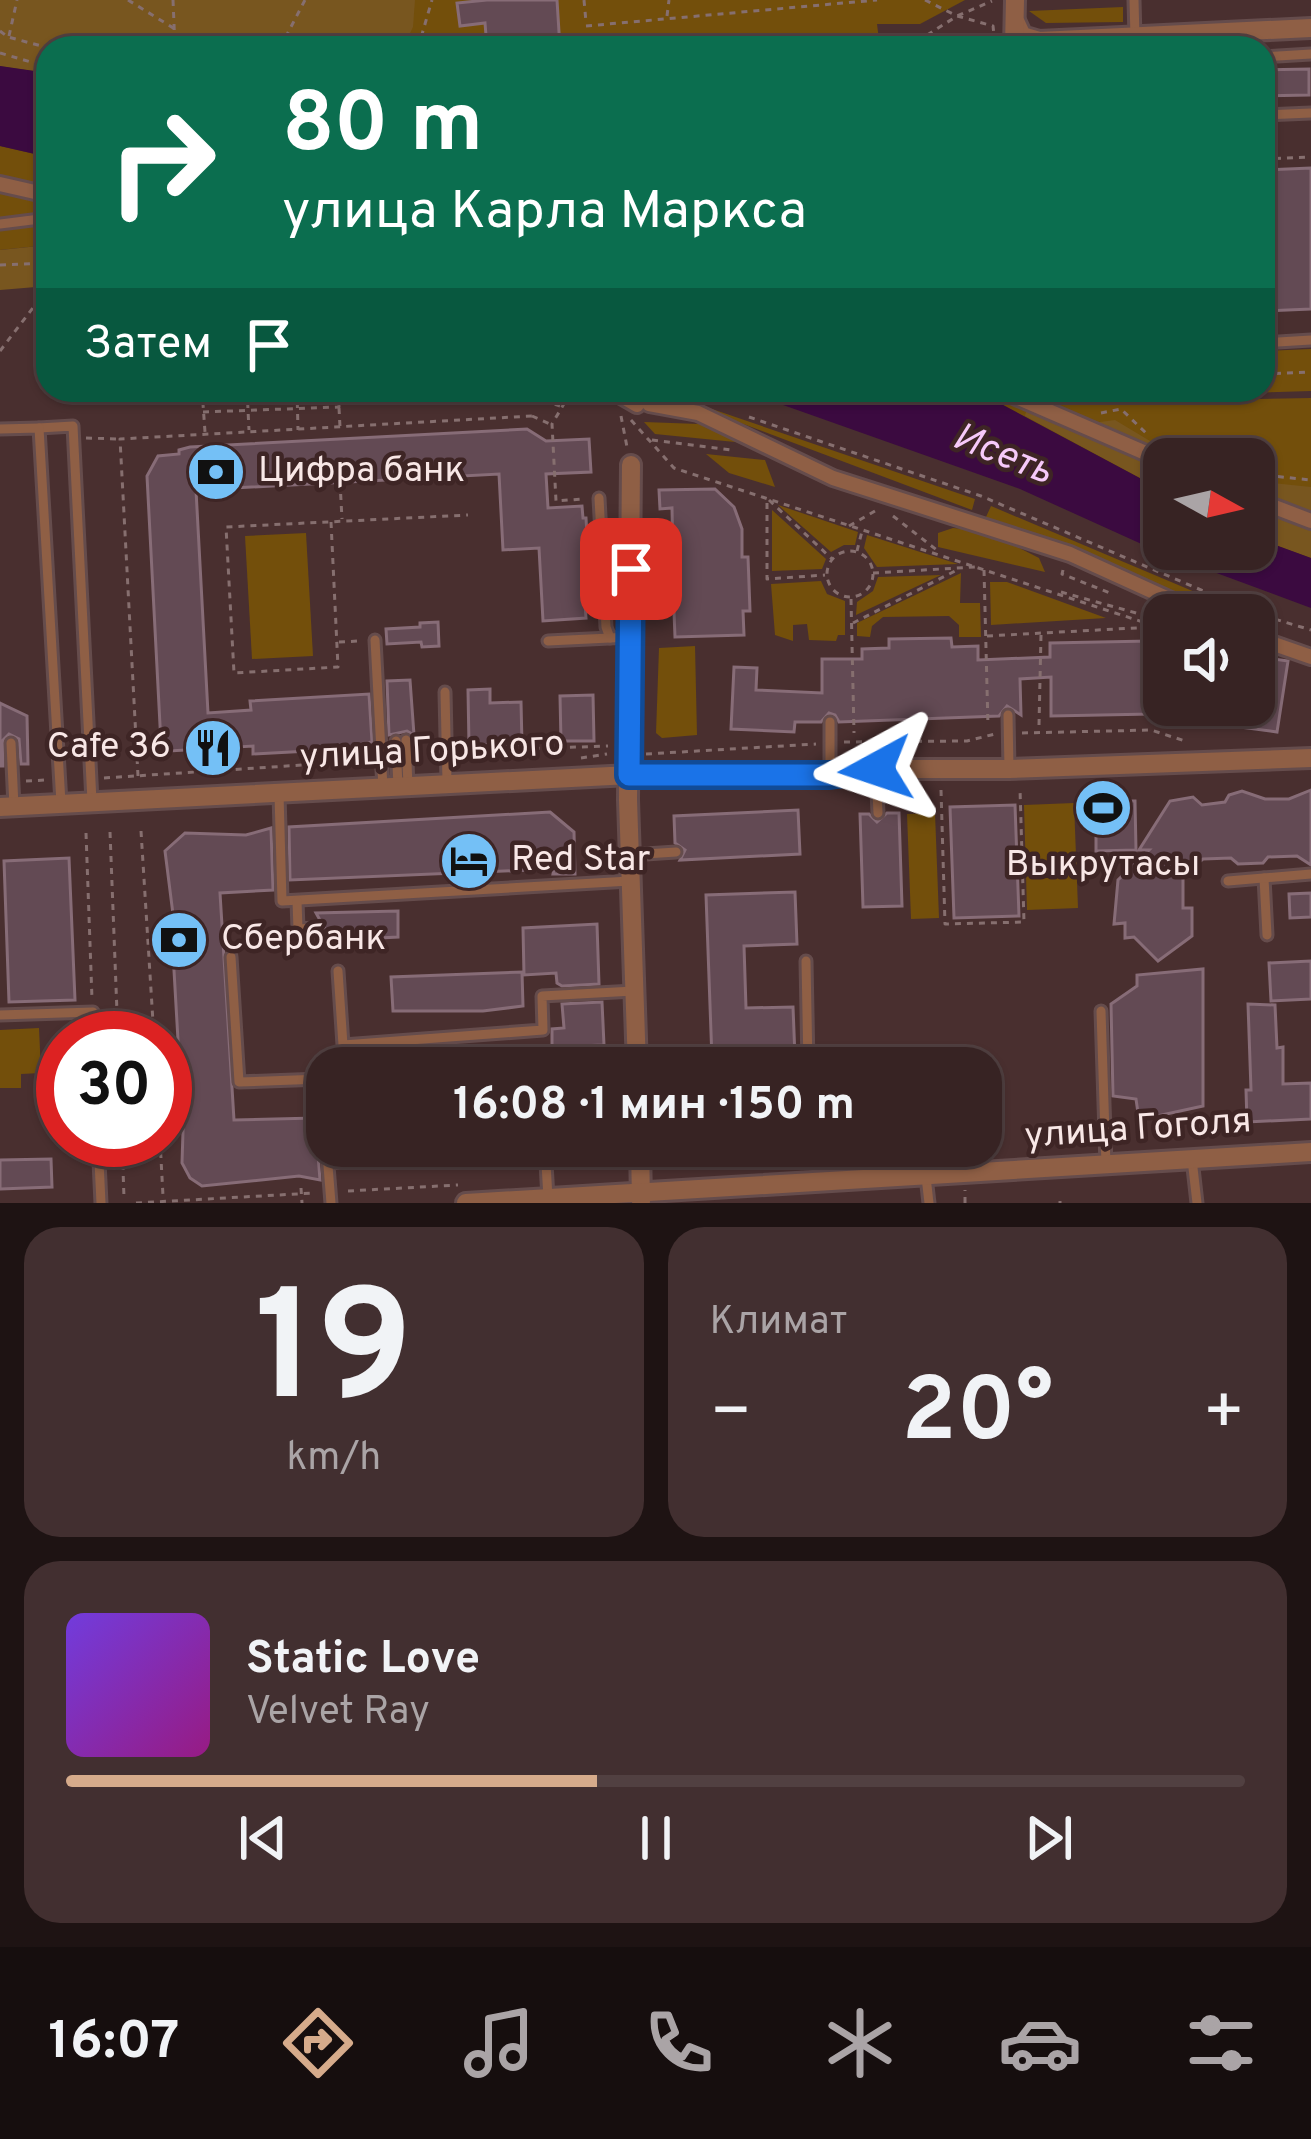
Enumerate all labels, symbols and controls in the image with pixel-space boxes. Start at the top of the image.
text: 80 m [282,75,483,181]
icon: right [84,84,240,240]
text: улица Карла Маркса [282,179,807,248]
icon: arrive [236,312,302,378]
text: Затем [84,317,212,374]
water label: Исеть [945,414,1059,498]
north arrow [1143,438,1275,570]
map controls [1143,438,1275,726]
bank icon: Цифра банк [185,441,247,503]
place label: Цифра банк [258,449,465,495]
pin [580,518,682,620]
icon: arrive [598,536,664,602]
button: sound [1143,594,1275,726]
position arrow [813,706,939,832]
restaurant icon: Cafe 36 [182,717,244,779]
street label: улица Горького [298,722,566,782]
place label: Cafe 36 [47,725,171,771]
sports icon: Выкрутасы [1072,777,1134,839]
hotel icon: Red Star [438,830,500,892]
place label: Red Star [511,838,651,884]
place label: Выкрутасы [1006,843,1200,889]
bank icon: Сбербанк [148,909,210,971]
place label: Сбербанк [221,917,386,963]
speed limit sign: 30 [36,1011,192,1167]
text: 16:08 · 1 мин · 150 m [453,1078,855,1135]
street label: улица Гоголя [1023,1099,1253,1161]
text: 19 [255,1258,413,1456]
text: Климат [710,1299,847,1348]
text: 20° [901,1359,1053,1472]
text: − [710,1374,752,1457]
text: + [1202,1374,1245,1457]
text: km/h [286,1435,381,1484]
text: Static Love [246,1632,480,1689]
text: Velvet Ray [246,1689,430,1738]
icon: previous [230,1805,296,1871]
icon: pause [623,1805,689,1871]
icon: next [1016,1805,1082,1871]
icon: directions [276,2001,360,2085]
icon: music [457,2001,541,2085]
icon: phone [637,2001,721,2085]
icon: climate [818,2001,902,2085]
icon: car [998,2001,1082,2085]
icon: filters [1179,2001,1263,2085]
text: 16:07 [48,2009,180,2078]

